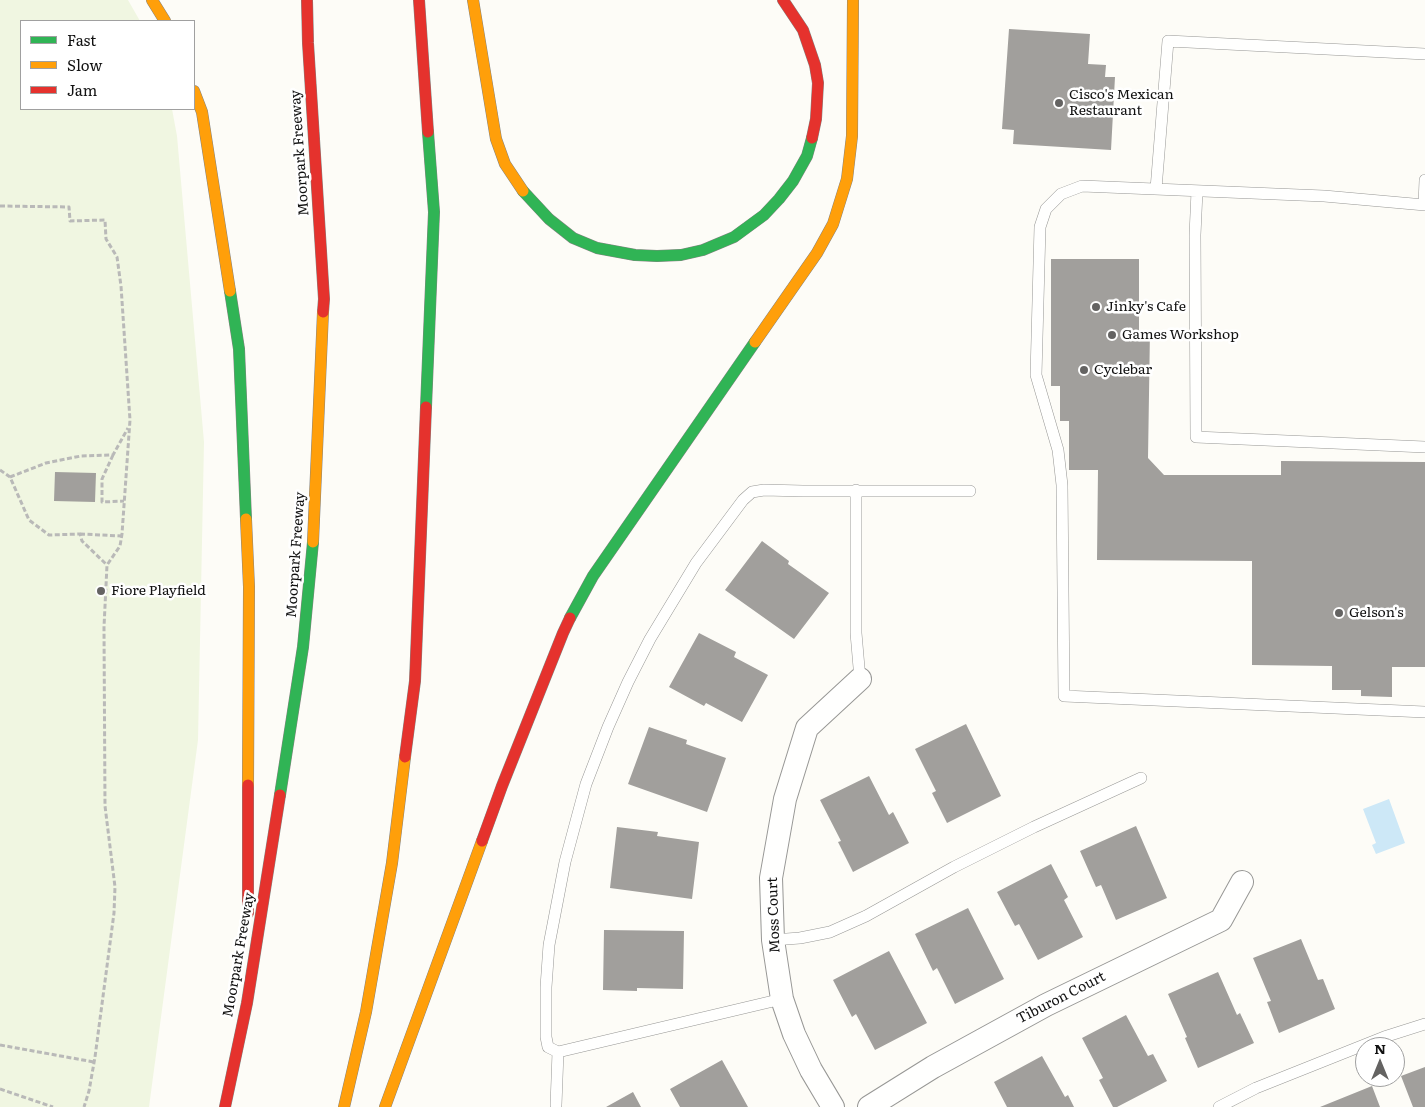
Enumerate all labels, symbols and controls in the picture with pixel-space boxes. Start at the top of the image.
legend [20,20,195,110]
text: Fast [67,28,96,51]
text: Slow [67,53,102,76]
text: Jam [67,78,97,101]
place label: Cisco's Mexican Restaurant [1069,87,1174,120]
street label: Moorpark Freeway [287,89,313,217]
marker: Cisco's Mexican Restaurant [1053,97,1065,109]
place label: Jinky's Cafe [1106,299,1186,315]
marker: Jinky's Cafe [1090,301,1102,313]
place label: Games Workshop [1122,327,1239,343]
marker: Games Workshop [1106,329,1118,341]
place label: Cyclebar [1094,362,1152,378]
marker: Cyclebar [1078,364,1090,376]
street label: Moorpark Freeway [283,491,309,619]
place label: Fiore Playfield [111,583,206,599]
marker: Fiore Playfield [95,585,107,597]
place label: Gelson's [1349,605,1404,621]
marker: Gelson's [1333,607,1345,619]
street label: Moss Court [764,877,784,953]
street label: Moorpark Freeway [220,891,258,1019]
street label: Tiburon Court [1014,968,1108,1028]
north arrow [1355,1037,1405,1087]
text: N [1374,1038,1386,1058]

